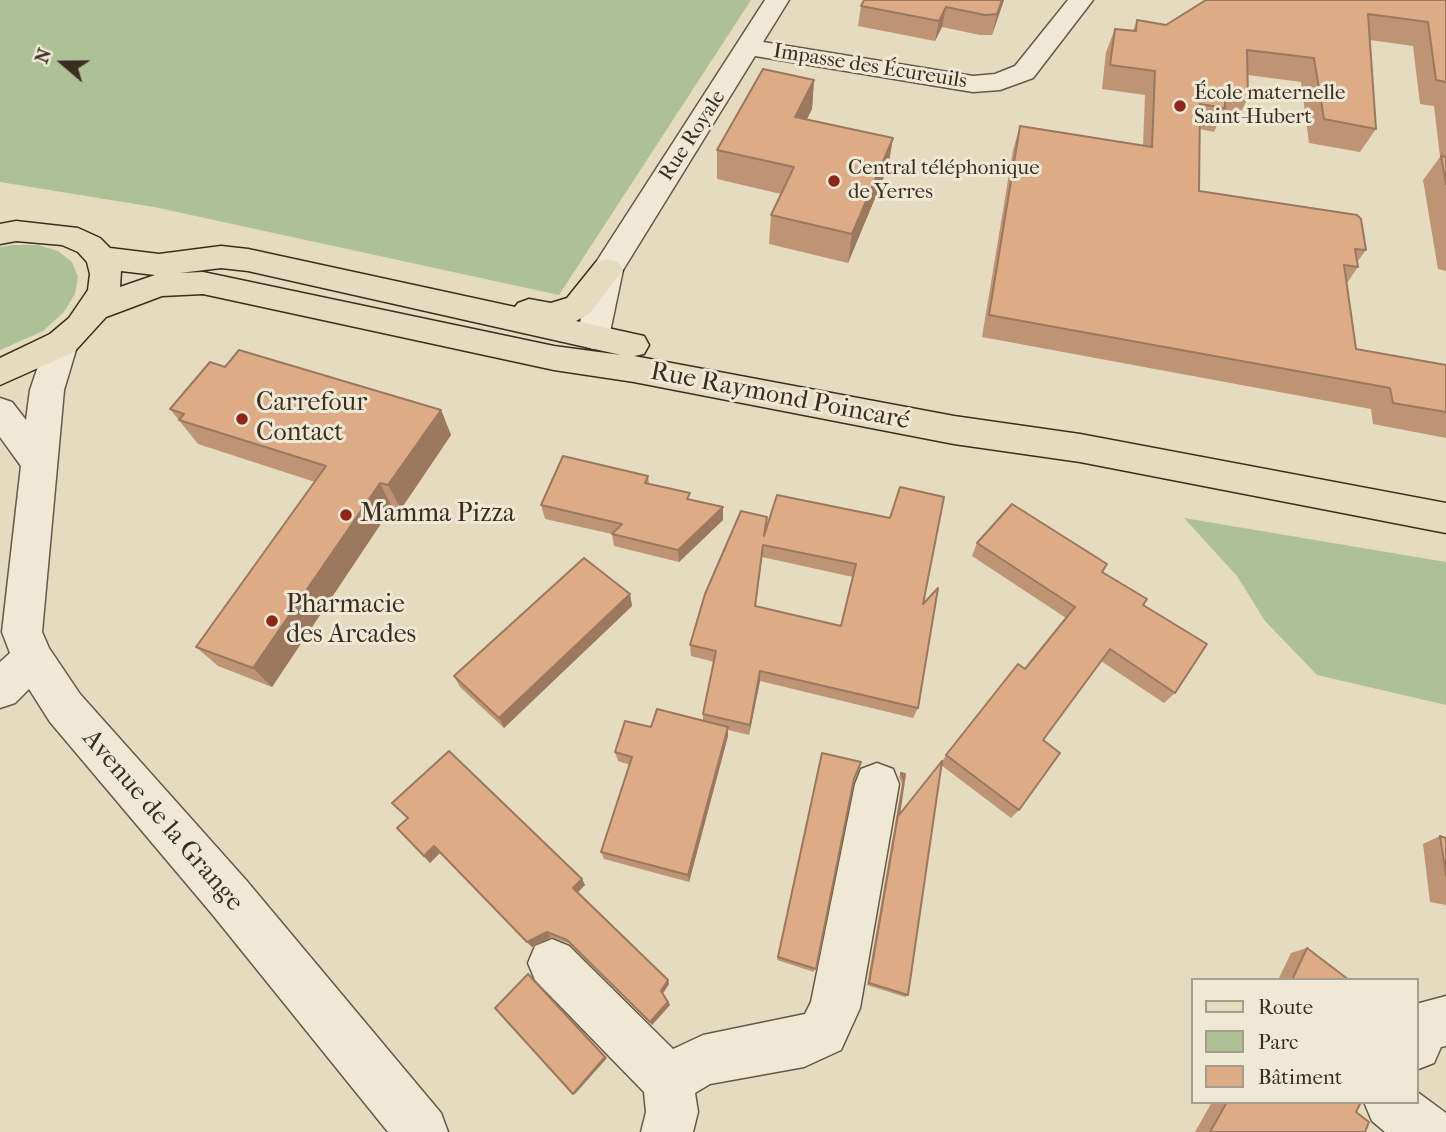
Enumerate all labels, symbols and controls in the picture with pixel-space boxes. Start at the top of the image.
north arrow [28,28,98,98]
street label: Impasse des Écureuils [771,39,969,95]
text: N [30,45,56,66]
place label: École maternelle Saint-Hubert [1194,81,1345,131]
street label: Rue Royale [654,86,732,186]
marker: École maternelle Saint-Hubert [1172,98,1188,114]
place label: Central téléphonique de Yerres [848,156,1040,206]
marker: Central téléphonique de Yerres [826,173,842,189]
street label: Rue Raymond Poincaré [648,357,912,437]
place label: Carrefour Contact [256,388,367,450]
marker: Carrefour Contact [234,411,250,427]
place label: Mamma Pizza [360,499,515,531]
marker: Mamma Pizza [338,507,354,523]
place label: Pharmacie des Arcades [286,590,416,652]
marker: Pharmacie des Arcades [264,613,280,629]
street label: Avenue de la Grange [75,724,249,918]
legend [1190,978,1418,1104]
text: Route [1258,995,1313,1019]
text: Parc [1258,1030,1298,1054]
text: Bâtiment [1258,1065,1342,1089]

